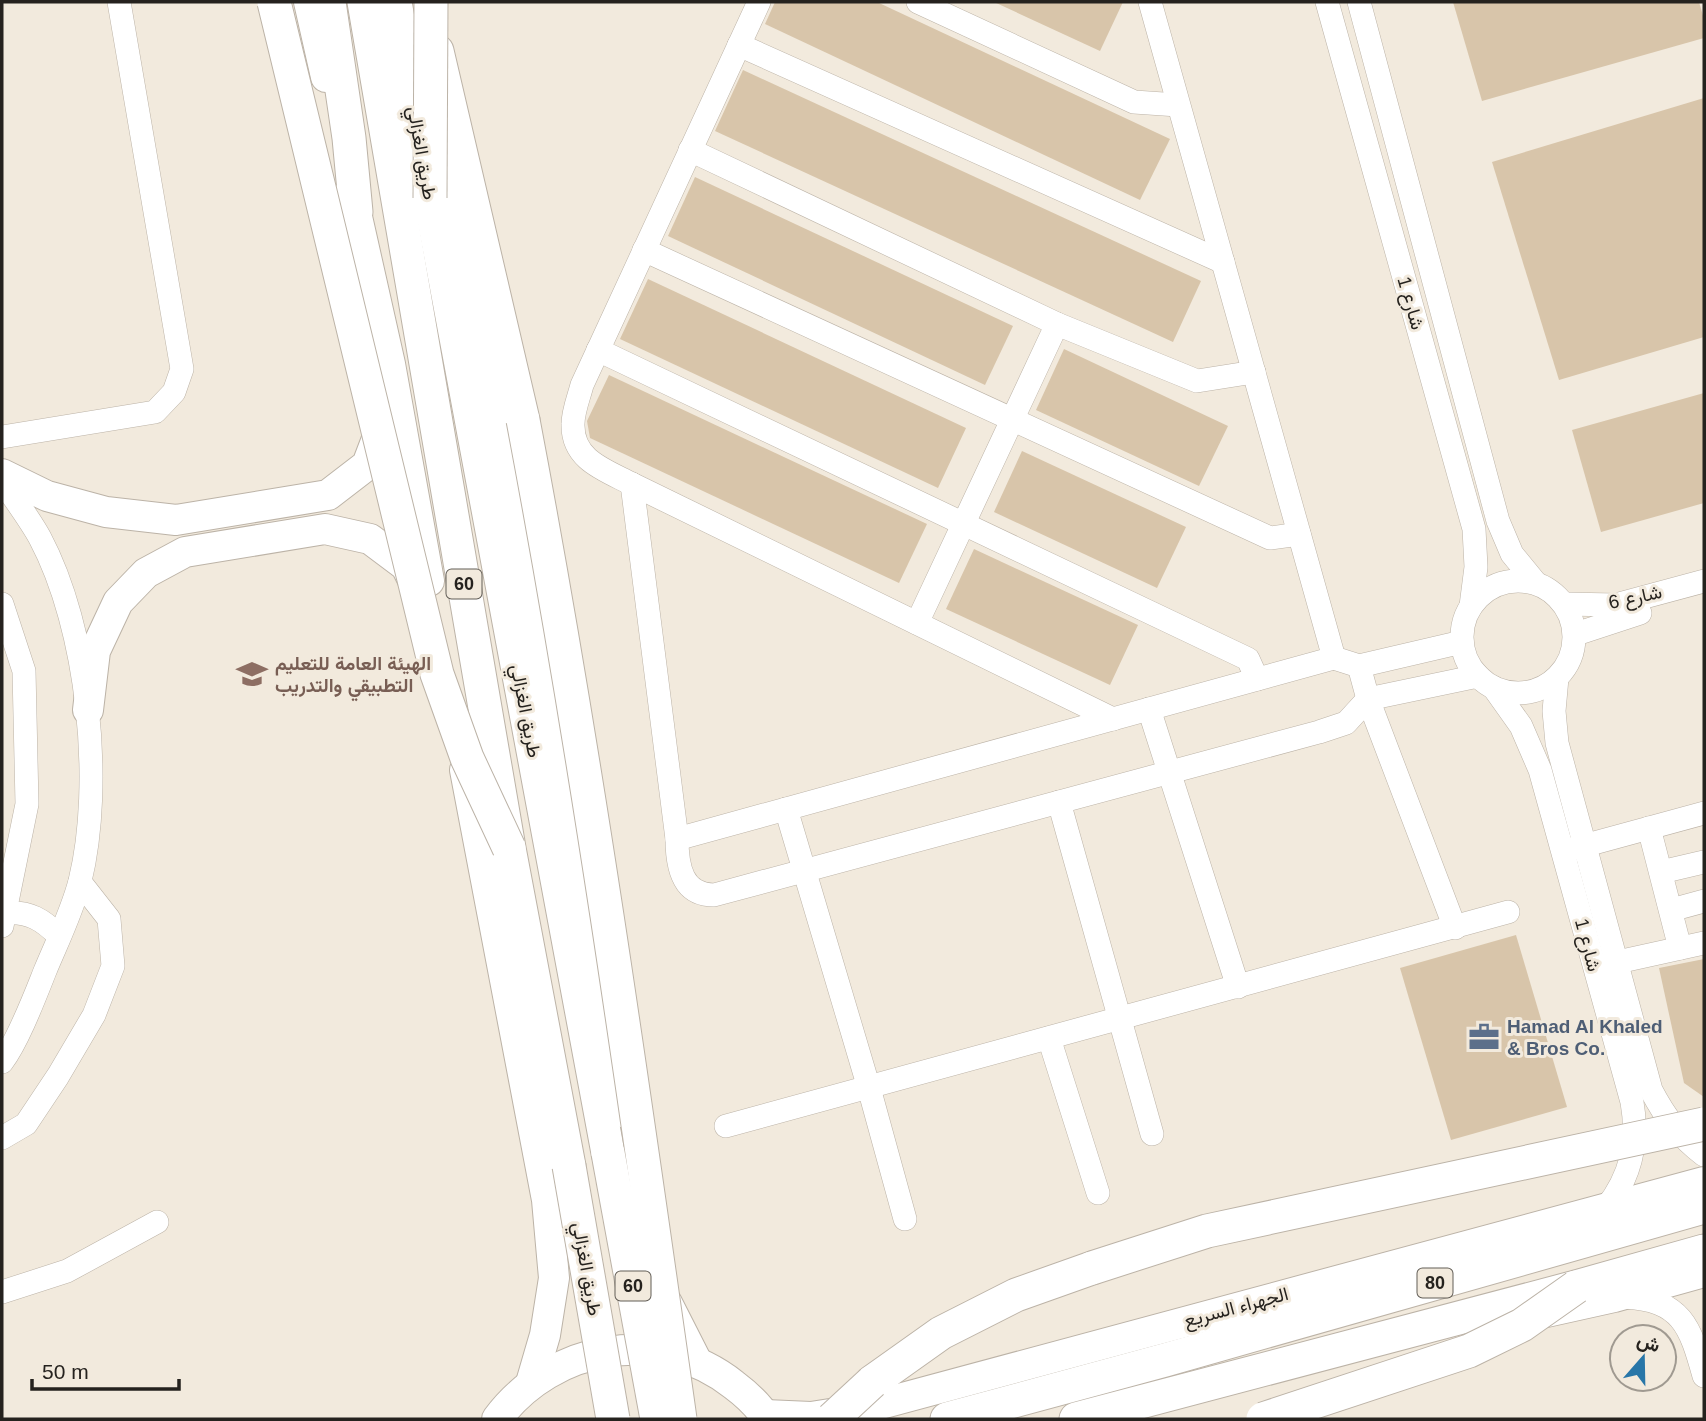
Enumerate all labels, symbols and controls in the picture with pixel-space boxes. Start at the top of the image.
street label: طريق الغزالي [399,105,441,202]
street label: شارع 1 [1392,274,1429,332]
road number: 60 [447,570,482,598]
street label: شارع 6 [1606,581,1664,615]
place label: الهيئة العامة للتعليم التطبيقي والتدريب [275,653,431,702]
school or university icon: الهيئة العامة للتعليم التطبيقي والتدريب [235,657,269,691]
street label: طريق الغزالي [502,663,545,760]
street label: شارع 1 [1569,916,1605,974]
place label: Hamad Al Khaled & Bros Co. [1507,1016,1663,1059]
office icon: Hamad Al Khaled & Bros Co. [1467,1020,1501,1054]
street label: طريق الغزالي [564,1221,606,1318]
road number: 80 [1418,1268,1452,1298]
road number: 60 [616,1272,650,1301]
street label: الجهراء السريع [1181,1283,1291,1334]
north arrow [1608,1323,1678,1393]
text: ش [1634,1329,1663,1357]
scale bar [32,1348,178,1392]
text: 50 m [42,1360,89,1383]

